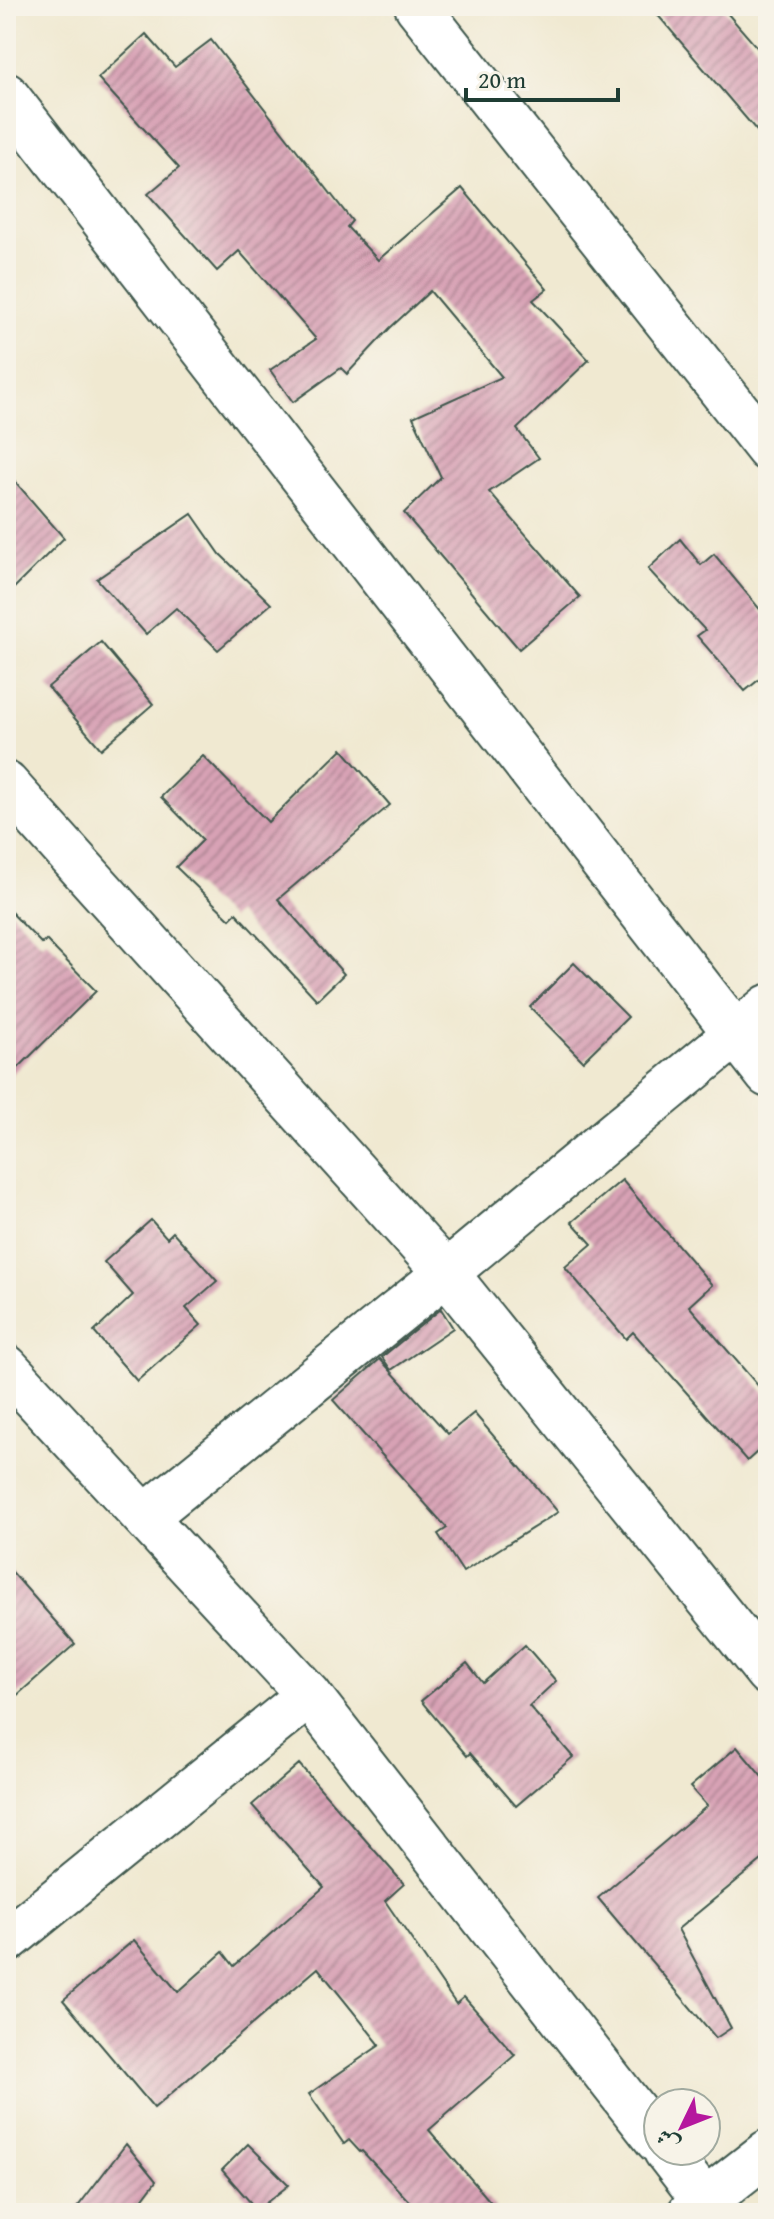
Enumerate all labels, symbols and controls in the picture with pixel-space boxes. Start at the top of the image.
scale bar [466,52,618,102]
text: 20 m [478,62,526,97]
north arrow [642,2087,722,2167]
text: ش [648,2122,687,2160]

